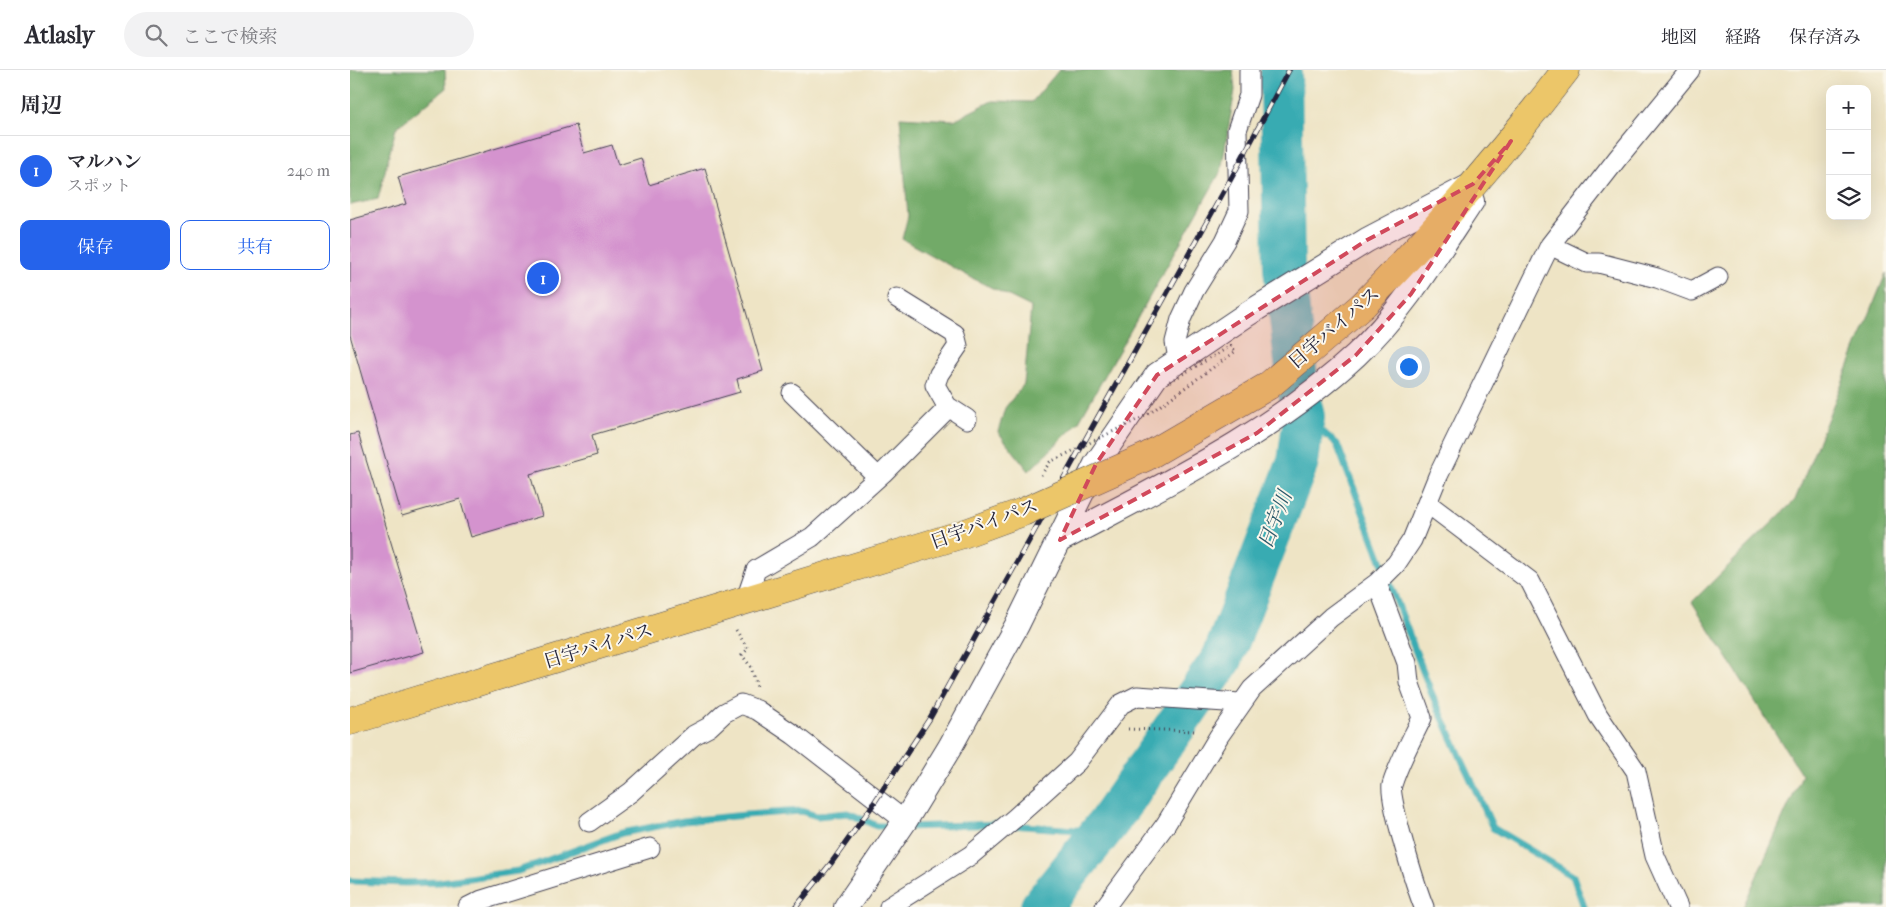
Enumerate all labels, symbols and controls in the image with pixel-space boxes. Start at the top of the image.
search box [124,12,474,57]
text: Atlasly [25,21,94,49]
icon: search [142,21,170,49]
text: ここで検索 [182,26,277,48]
text: 地図 [1661,27,1697,48]
text: 経路 [1725,27,1761,48]
text: 保存済み [1789,27,1861,48]
map controls [1826,85,1871,220]
button: + [1826,85,1871,130]
text: 周辺 [20,93,62,117]
button: − [1826,130,1871,175]
text: マルハン [67,151,142,173]
text: 1 [33,161,39,180]
text: 240 m [287,161,330,180]
button: layers [1826,175,1871,220]
text: スポット [67,176,131,195]
button: 保存 [20,220,170,270]
button: 共有 [180,220,330,270]
pin: 1 [527,259,559,297]
street label: 日宇バイパス [1284,282,1384,374]
your location [1396,354,1422,380]
water label: 日宇川 [1254,486,1297,552]
street label: 日宇バイパス [927,494,1041,554]
street label: 日宇バイパス [540,619,656,673]

